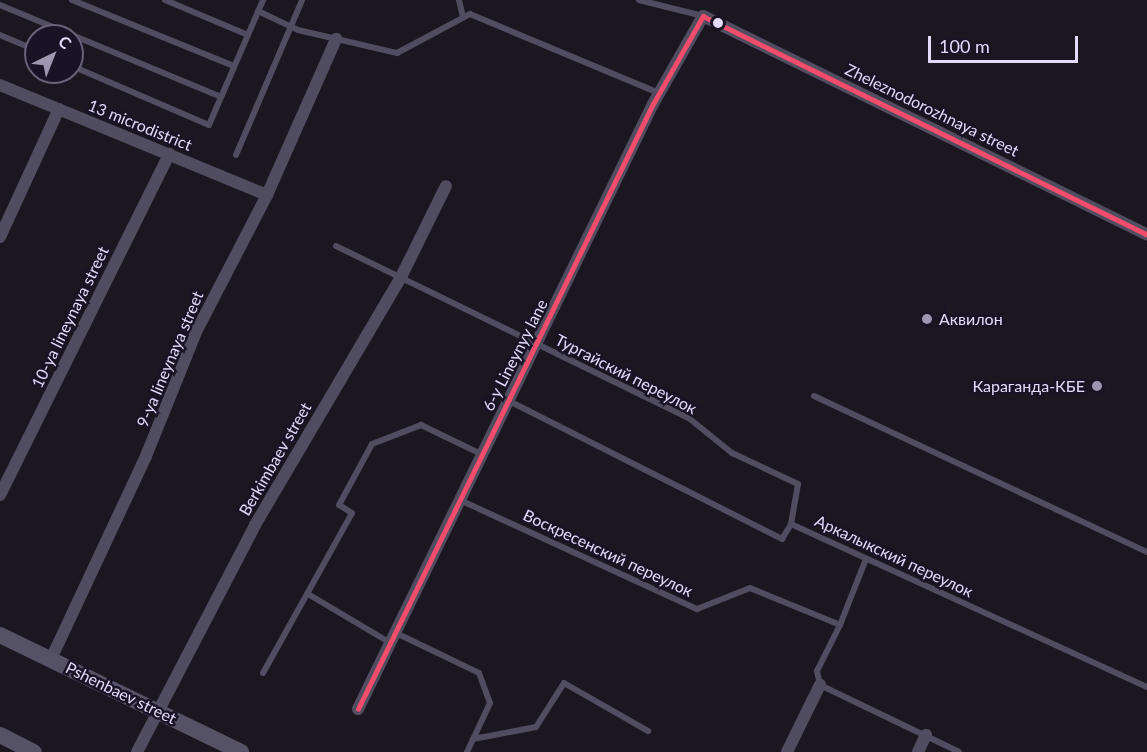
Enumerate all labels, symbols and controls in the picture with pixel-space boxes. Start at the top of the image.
unlabelled marker [712,17,724,29]
north arrow [24,24,84,84]
scale bar [931,24,1081,62]
text: С [55,31,76,52]
text: 100 m [939,35,990,57]
street label: Zheleznodorozhnaya street [842,60,1022,160]
street label: 13 microdistrict [85,95,195,155]
street label: 10-ya lineynaya street [27,243,113,391]
street label: 9-ya lineynaya street [133,288,207,430]
street label: 6-y Lineynyy lane [478,296,552,414]
place label: Аквилон [939,309,1003,329]
marker: Аквилон [920,312,934,326]
street label: Тургайский переулок [552,330,700,418]
place label: Караганда-КБЕ [972,376,1085,396]
marker: Караганда-КБЕ [1090,379,1104,393]
street label: Berkimbaev street [235,399,315,519]
street label: Воскресенский переулок [520,505,696,601]
street label: Аркалыкский переулок [812,511,976,601]
street label: Pshenbaev street [62,658,180,728]

